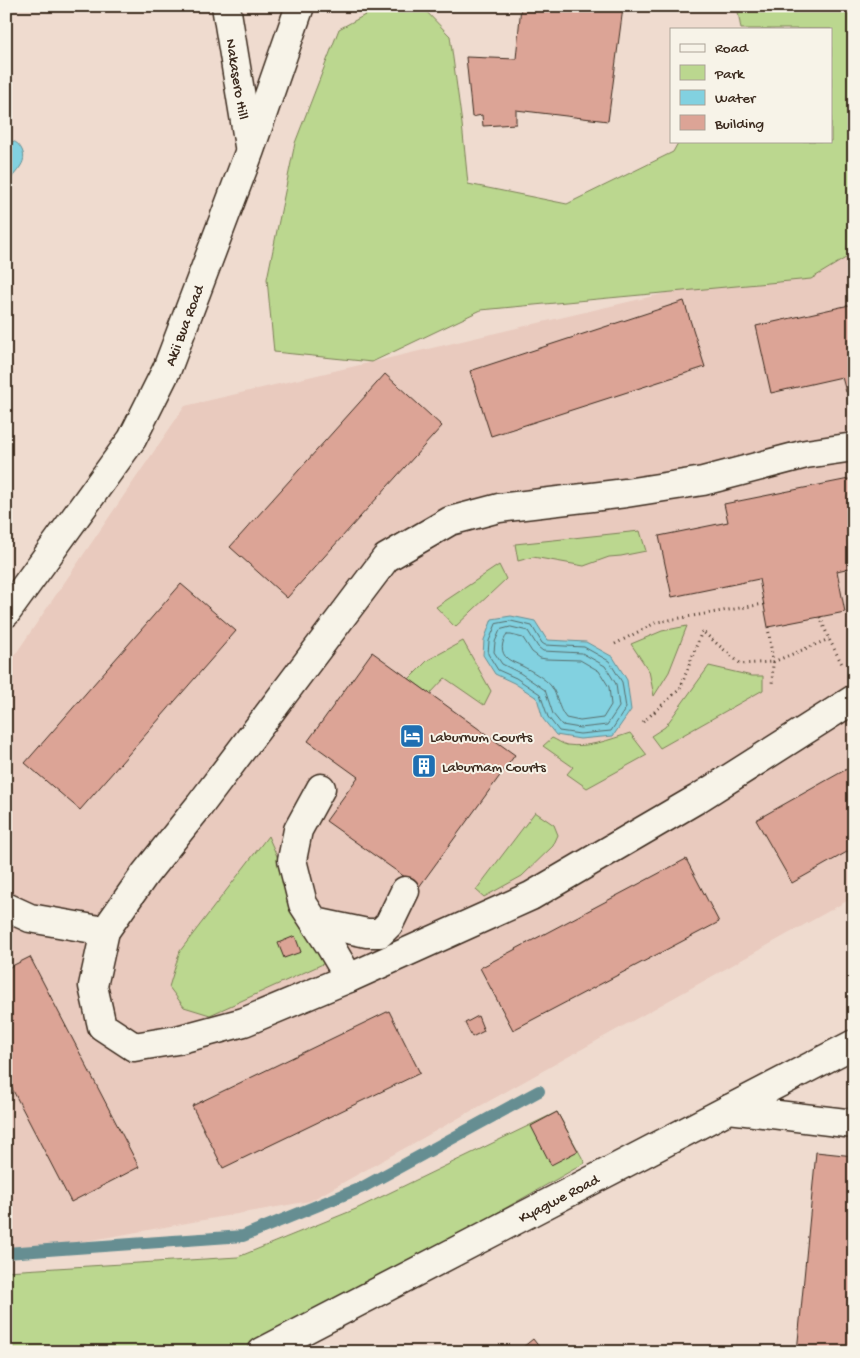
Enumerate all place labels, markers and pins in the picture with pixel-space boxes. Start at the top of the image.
hotel icon: Laburnum Courts [399,723,425,749]
place label: Laburnum Courts [430,729,533,747]
building icon: Laburnam Courts [411,753,437,779]
place label: Laburnam Courts [442,759,546,777]

